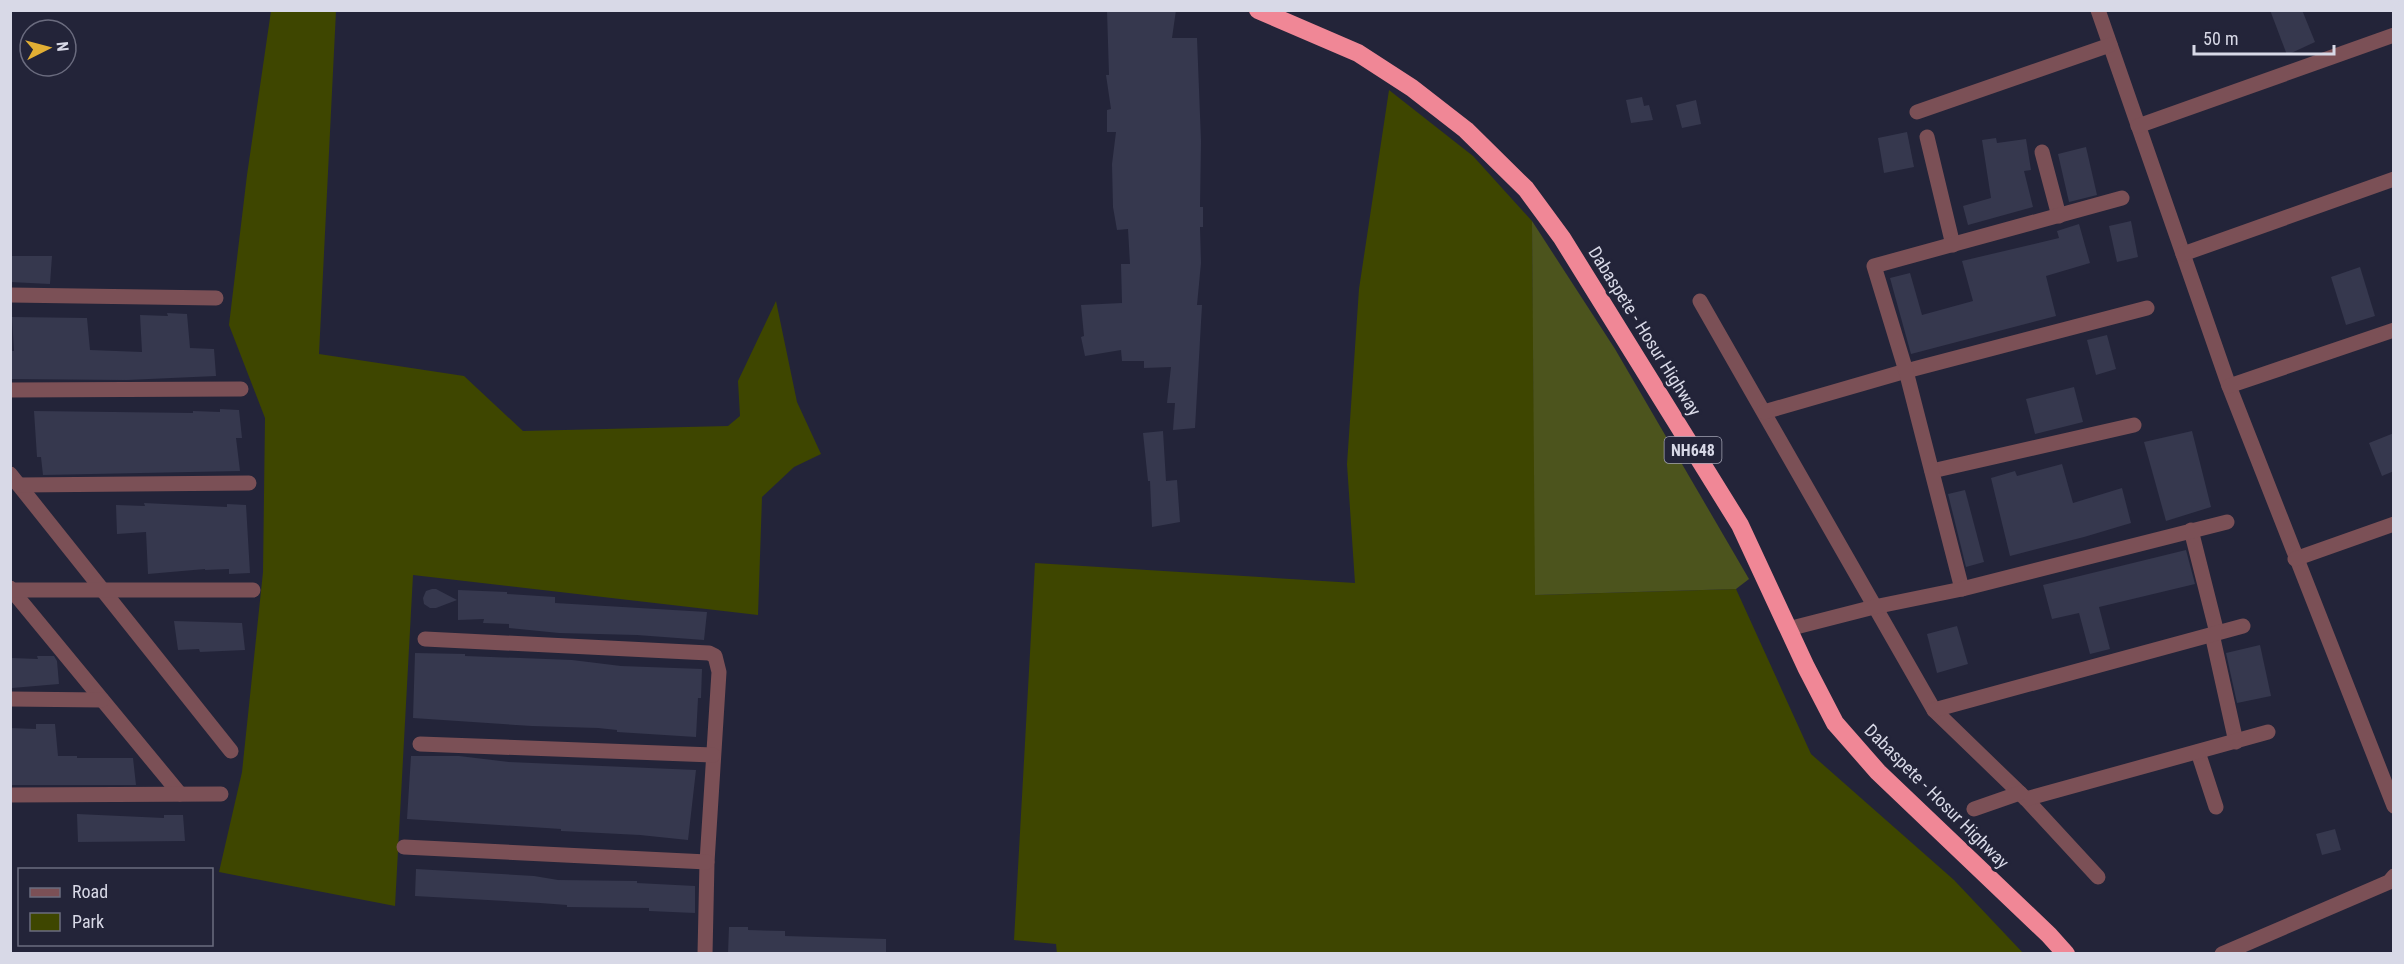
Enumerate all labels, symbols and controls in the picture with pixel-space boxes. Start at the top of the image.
north arrow [18,18,78,78]
scale bar [2194,18,2334,56]
text: 50 m [2203,28,2238,49]
text: N [52,41,72,52]
street label: Dabaspete - Hosur Highway [1584,242,1706,420]
road number: NH648 [1664,437,1722,463]
street label: Dabaspete - Hosur Highway [1860,719,2014,873]
legend [18,868,213,946]
text: Road [72,881,108,902]
text: Park [72,911,104,932]

